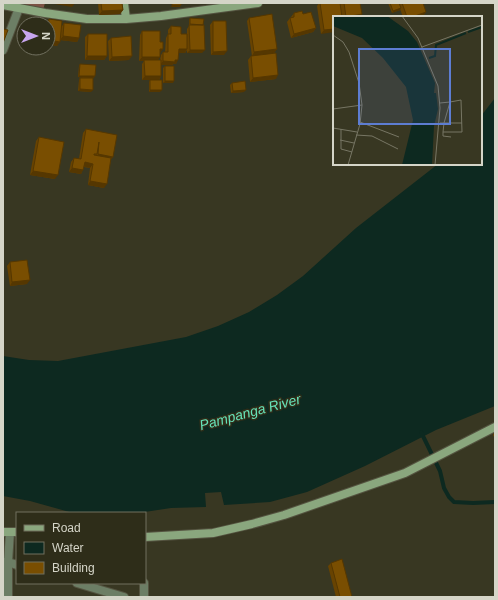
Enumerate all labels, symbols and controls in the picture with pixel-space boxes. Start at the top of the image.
north arrow [16,16,56,56]
inset map [333,16,482,165]
text: N [40,32,52,40]
water label: Pampanga River [198,390,304,433]
legend [16,512,146,584]
text: Road [52,521,81,535]
text: Water [52,541,84,555]
text: Building [52,561,95,575]

